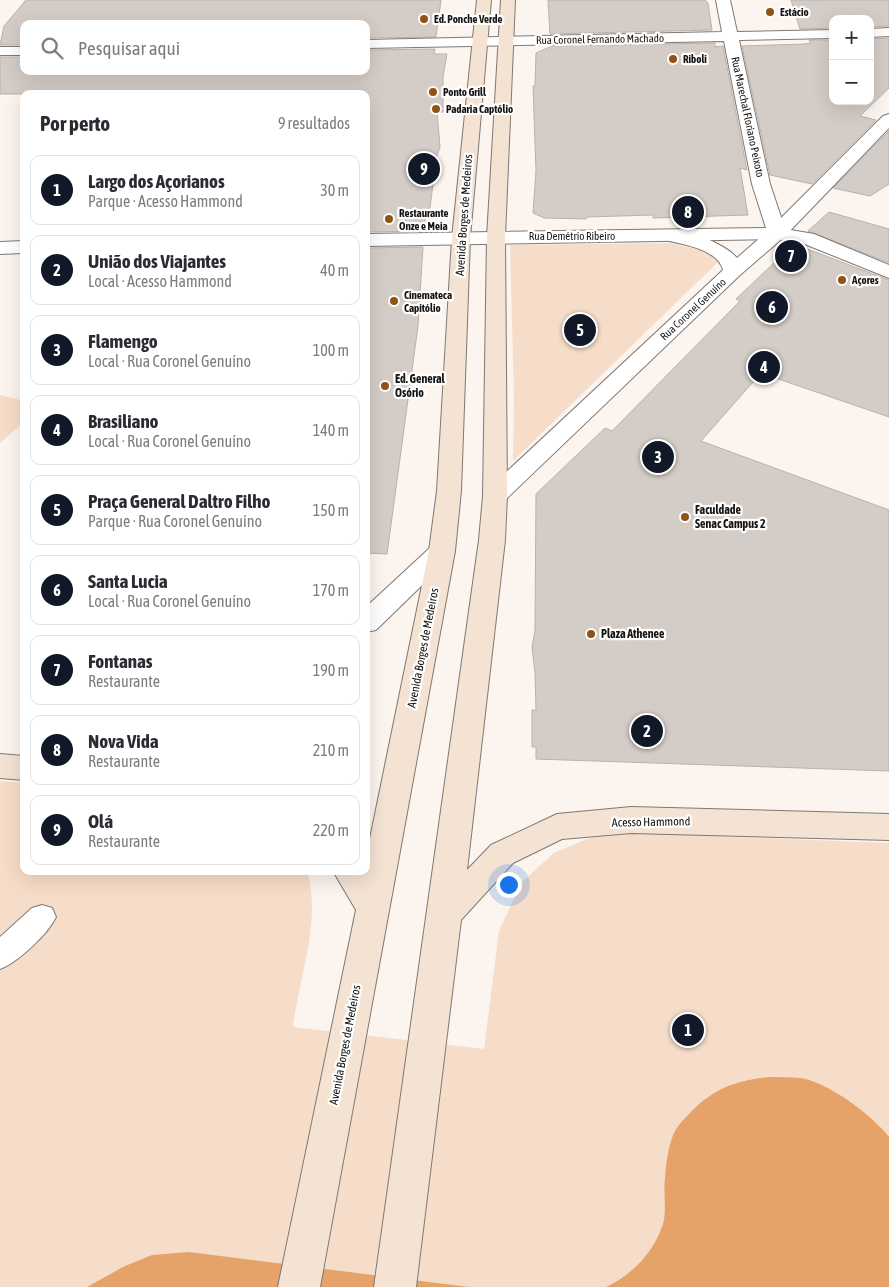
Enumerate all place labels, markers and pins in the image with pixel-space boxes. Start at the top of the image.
marker: Estácio [764,6,776,18]
place label: Estácio [780,6,809,18]
marker: Ed. Ponche Verde [418,13,430,25]
place label: Ed. Ponche Verde [434,13,503,25]
marker: Riboli [667,53,679,65]
place label: Riboli [683,53,707,65]
marker: Ponto Grill [427,86,439,98]
place label: Ponto Grill [443,86,487,98]
marker: Padaria Captólio [430,103,442,115]
place label: Padaria Captólio [446,103,513,115]
pin: 9 [408,150,440,188]
pin: 8 [672,193,704,231]
place label: Restaurante Onze e Meia [399,207,449,232]
marker: Restaurante Onze e Meia [383,213,395,225]
pin: 7 [775,237,807,275]
marker: Açores [836,274,848,286]
place label: Açores [851,274,879,286]
pin: 6 [756,288,788,326]
place label: Cinemateca Capitólio [404,289,452,314]
marker: Cinemateca Capitólio [388,295,400,307]
pin: 5 [564,311,596,349]
pin: 4 [748,348,780,386]
place label: Ed. General Osório [395,372,446,400]
marker: Ed. General Osório [379,380,391,392]
pin: 3 [642,438,674,476]
place label: Faculdade Senac Campus 2 [695,503,766,531]
marker: Faculdade Senac Campus 2 [679,511,691,523]
place label: Plaza Athenee [601,627,665,641]
marker: Plaza Athenee [585,628,597,640]
pin: 2 [631,712,663,750]
pin: 1 [672,1011,704,1049]

